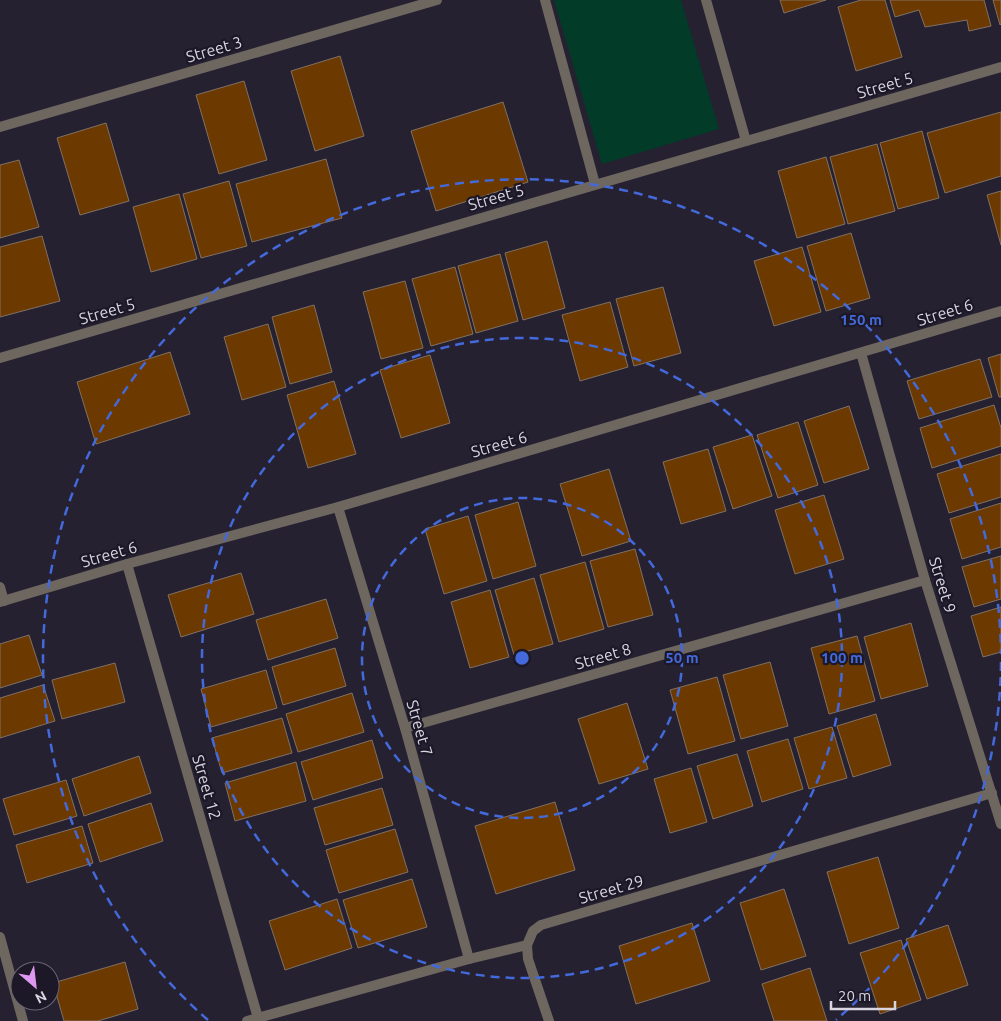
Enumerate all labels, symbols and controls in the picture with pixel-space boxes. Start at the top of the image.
street label: Street 3 [184,32,244,66]
street label: Street 5 [855,68,915,102]
street label: Street 5 [466,180,526,214]
street label: Street 5 [77,294,137,328]
street label: Street 6 [915,295,975,329]
text: 150 m [840,311,882,328]
street label: Street 6 [469,427,529,461]
street label: Street 6 [79,537,139,571]
street label: Street 9 [926,555,960,615]
street label: Street 8 [573,639,633,673]
centre of rings [513,649,531,667]
text: 50 m [665,649,699,666]
text: 100 m [821,649,863,666]
street label: Street 7 [403,698,437,758]
street label: Street 12 [189,753,225,821]
street label: Street 29 [577,871,645,907]
north arrow [10,961,60,1011]
scale bar [831,978,895,1010]
text: 20 m [838,987,871,1004]
text: N [33,988,49,1007]

